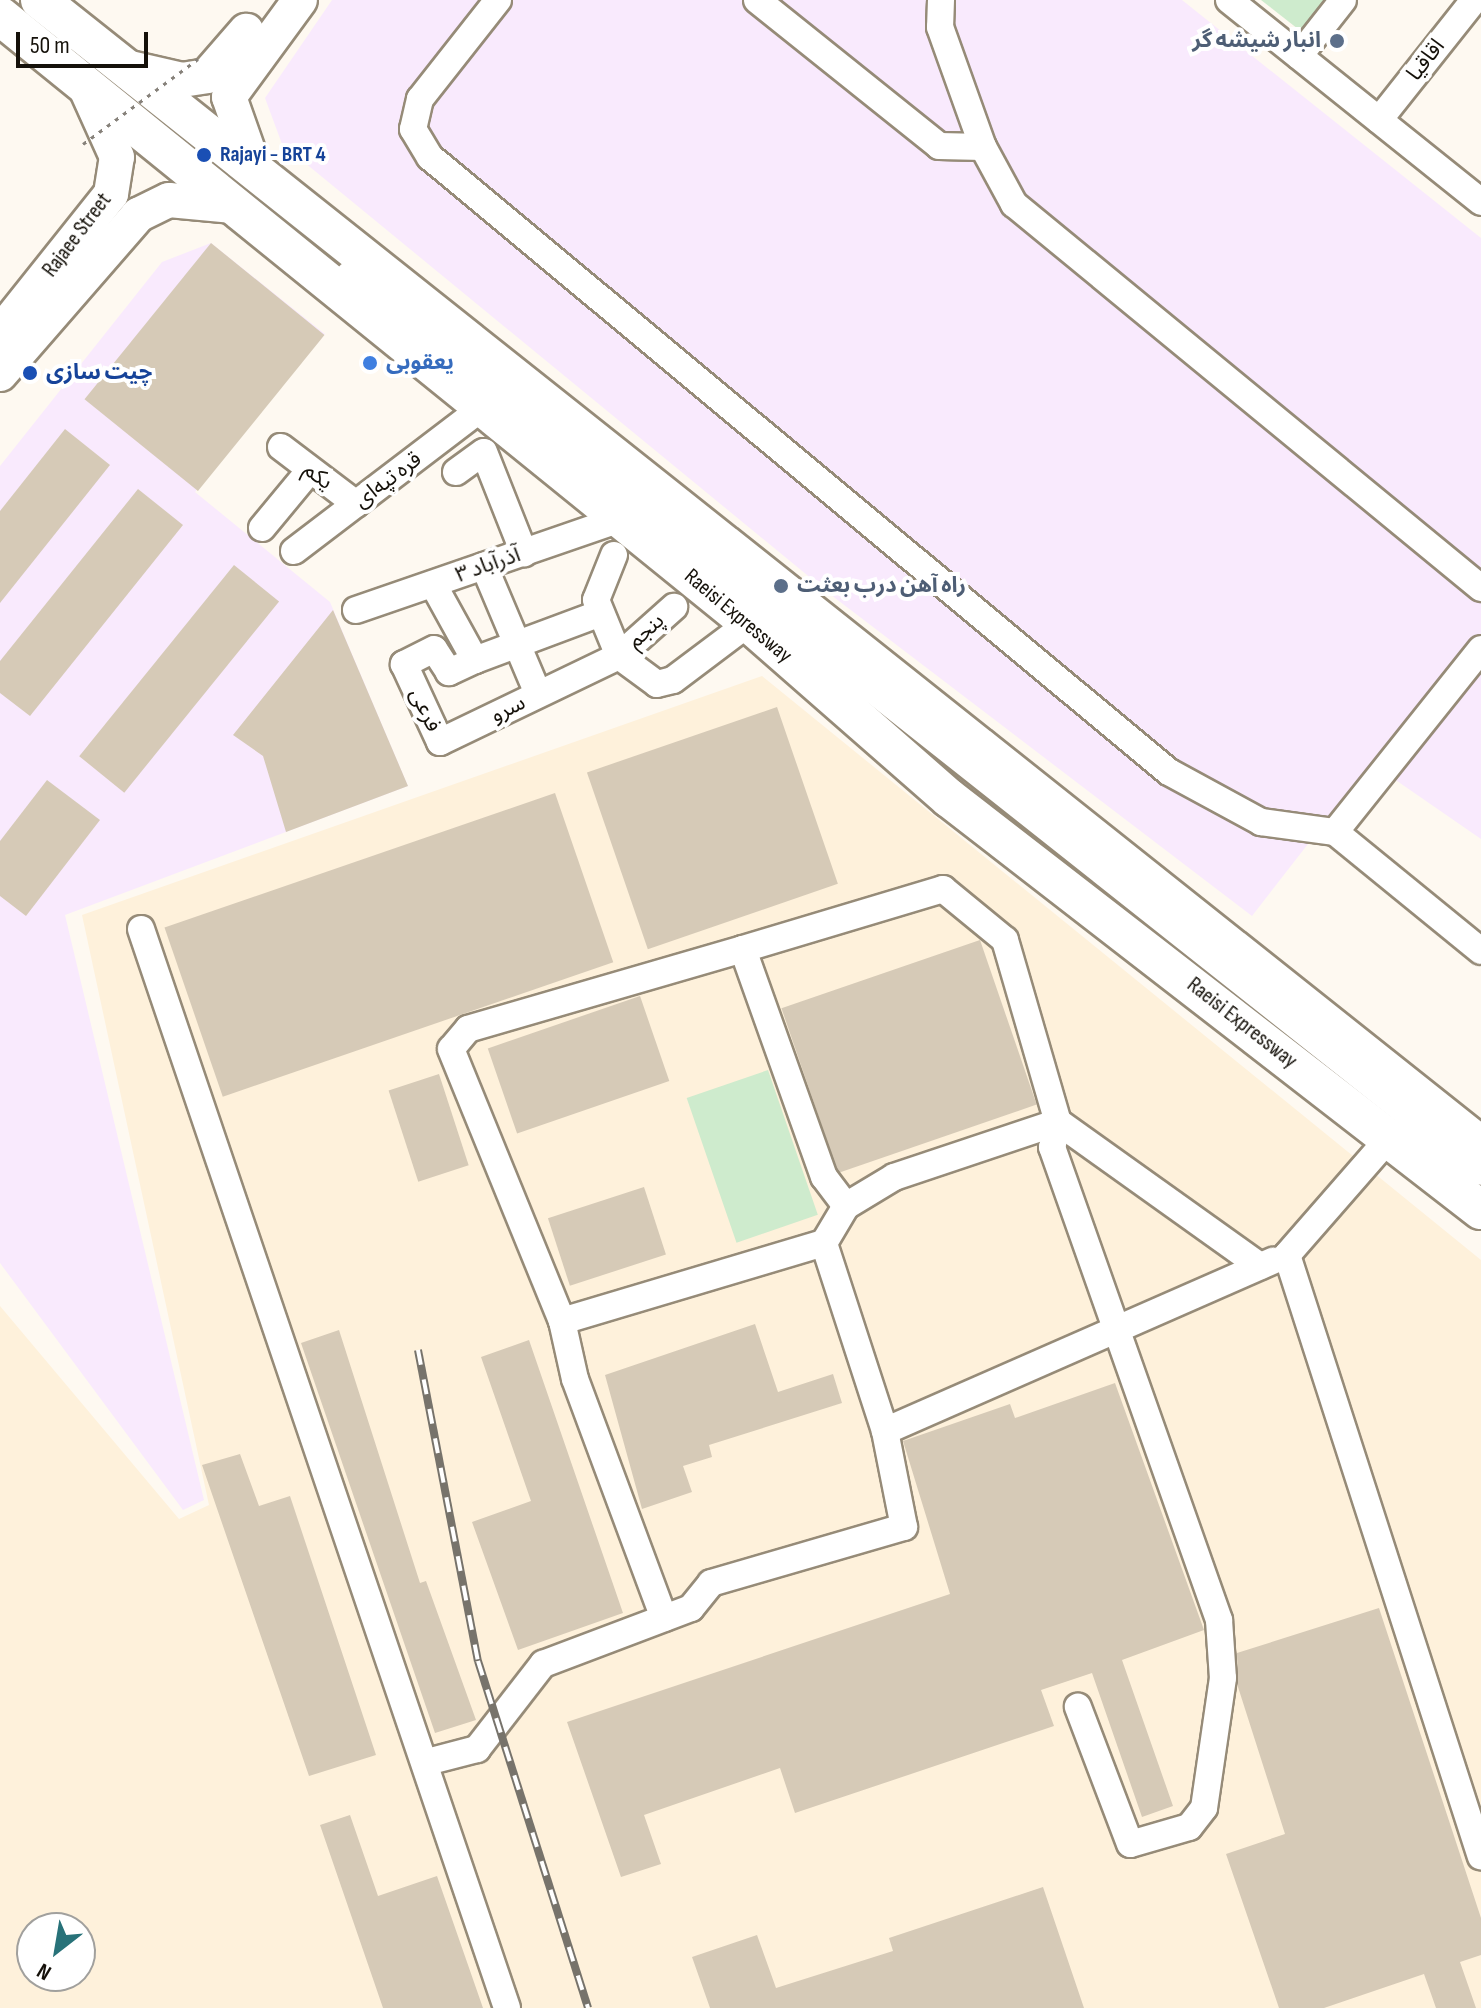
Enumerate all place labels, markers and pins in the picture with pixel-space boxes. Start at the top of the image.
place label: انبار شیشه گر [1192,28,1321,54]
marker: انبار شیشه گر [1328,32,1346,50]
place label: Rajayi - BRT 4 [220,142,326,168]
marker: Rajayi - BRT 4 [195,146,213,164]
place label: یعقوبی [386,350,454,376]
marker: یعقوبی [361,354,379,372]
place label: چیت سازی [46,360,152,386]
marker: چیت سازی [21,364,39,382]
place label: راه آهن درب بعثت [797,573,966,599]
marker: راه آهن درب بعثت [772,577,790,595]

